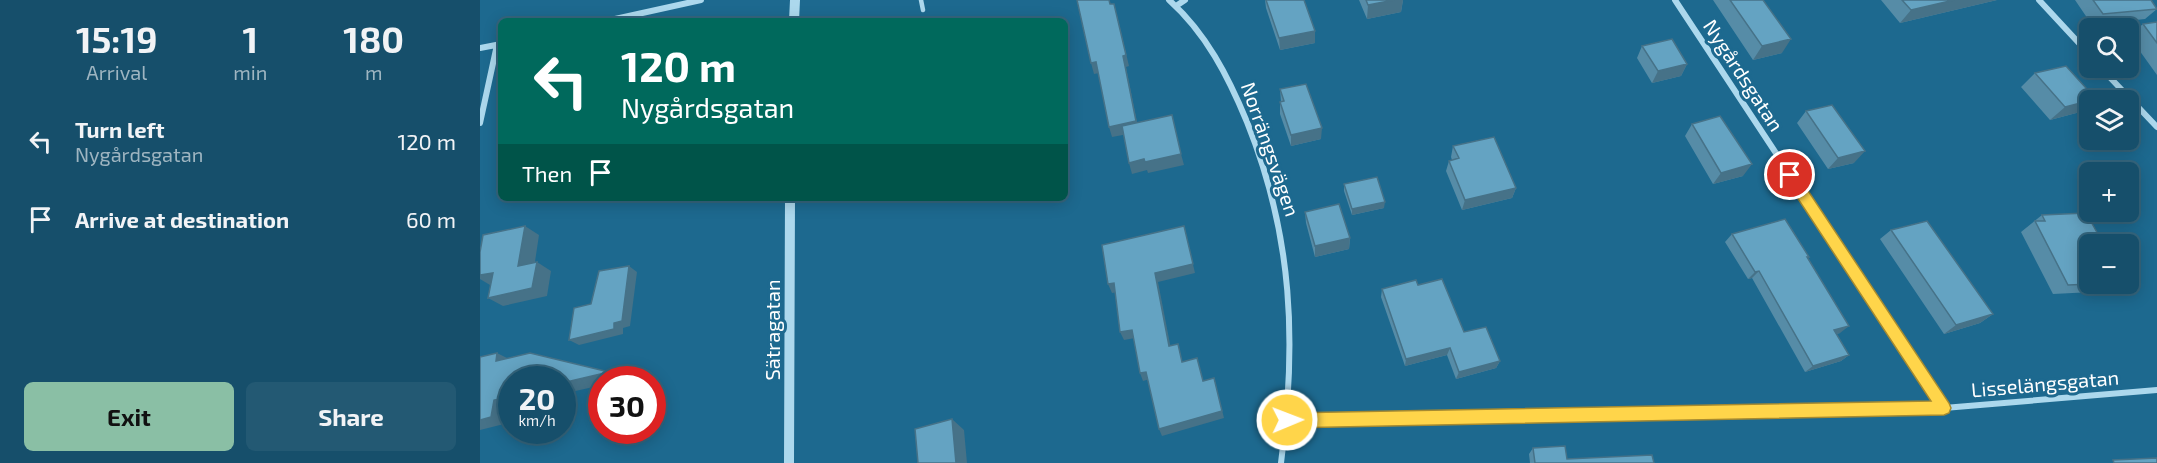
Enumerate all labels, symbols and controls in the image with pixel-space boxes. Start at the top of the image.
street label: Nygårdsgatan [1699,15,1789,135]
text: 15:19 [76,17,157,60]
text: 1 [243,17,258,60]
text: 180 [343,17,404,60]
map controls [2079,18,2139,294]
button: search [2079,18,2139,78]
text: 120 m [621,40,736,90]
icon: left [522,42,600,120]
text: Arrival [86,60,147,84]
text: min [233,60,267,84]
text: m [365,60,382,84]
street label: Norrängsvägen [1237,79,1305,219]
button: layers [2079,90,2139,150]
text: Nygårdsgatan [621,91,794,123]
text: Turn left [75,116,164,142]
icon: left [24,125,57,158]
text: 120 m [397,128,456,154]
text: Nygårdsgatan [75,142,203,166]
pin [1764,149,1815,200]
icon: arrive [584,156,617,189]
icon: arrive [1773,158,1806,191]
text: Then [522,160,572,186]
button: + [2079,162,2139,222]
icon: arrive [24,203,57,236]
text: Arrive at destination [75,206,289,232]
text: 60 m [406,206,456,232]
button: − [2079,234,2139,294]
street label: Sätragatan [760,279,784,381]
street label: Lisselängsgatan [1970,365,2120,401]
speed limit sign: 30 [588,366,666,444]
text: 20 [519,380,555,416]
button: Exit [24,382,234,451]
button: Share [246,382,456,451]
position arrow [1255,388,1319,452]
text: km/h [518,411,556,429]

